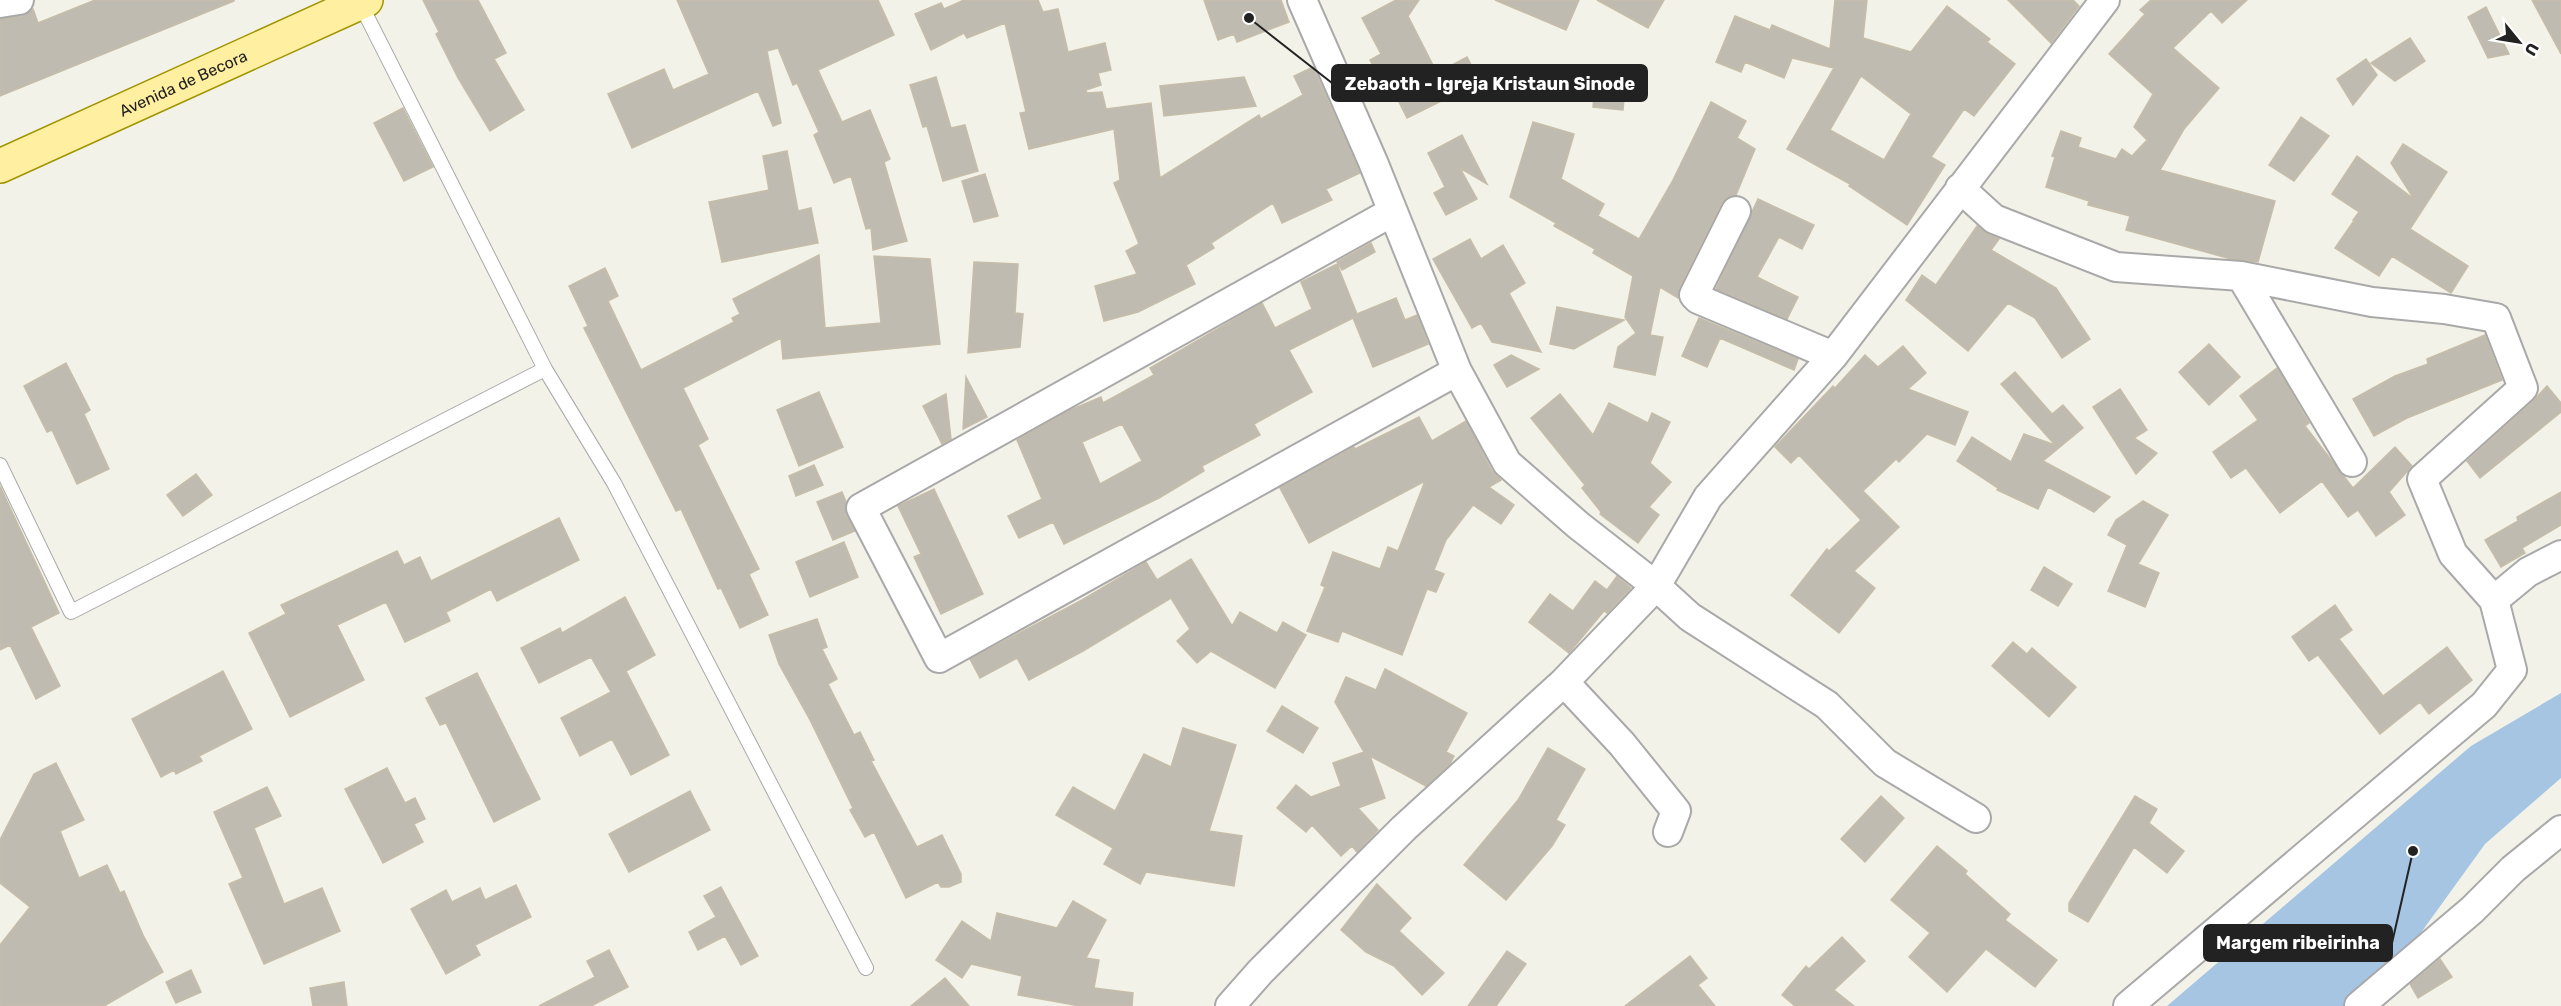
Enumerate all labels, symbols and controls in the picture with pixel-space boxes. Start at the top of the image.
north arrow [2489,12,2549,72]
text: U [2520,39,2543,59]
street label: Avenida de Becora [116,46,250,121]
callout: Zebaoth - Igreja Kristaun Sinode [1332,65,1647,101]
text: Zebaoth - Igreja Kristaun Sinode [1345,73,1635,95]
callout: Margem ribeirinha [2204,925,2392,961]
text: Margem ribeirinha [2216,932,2380,954]

